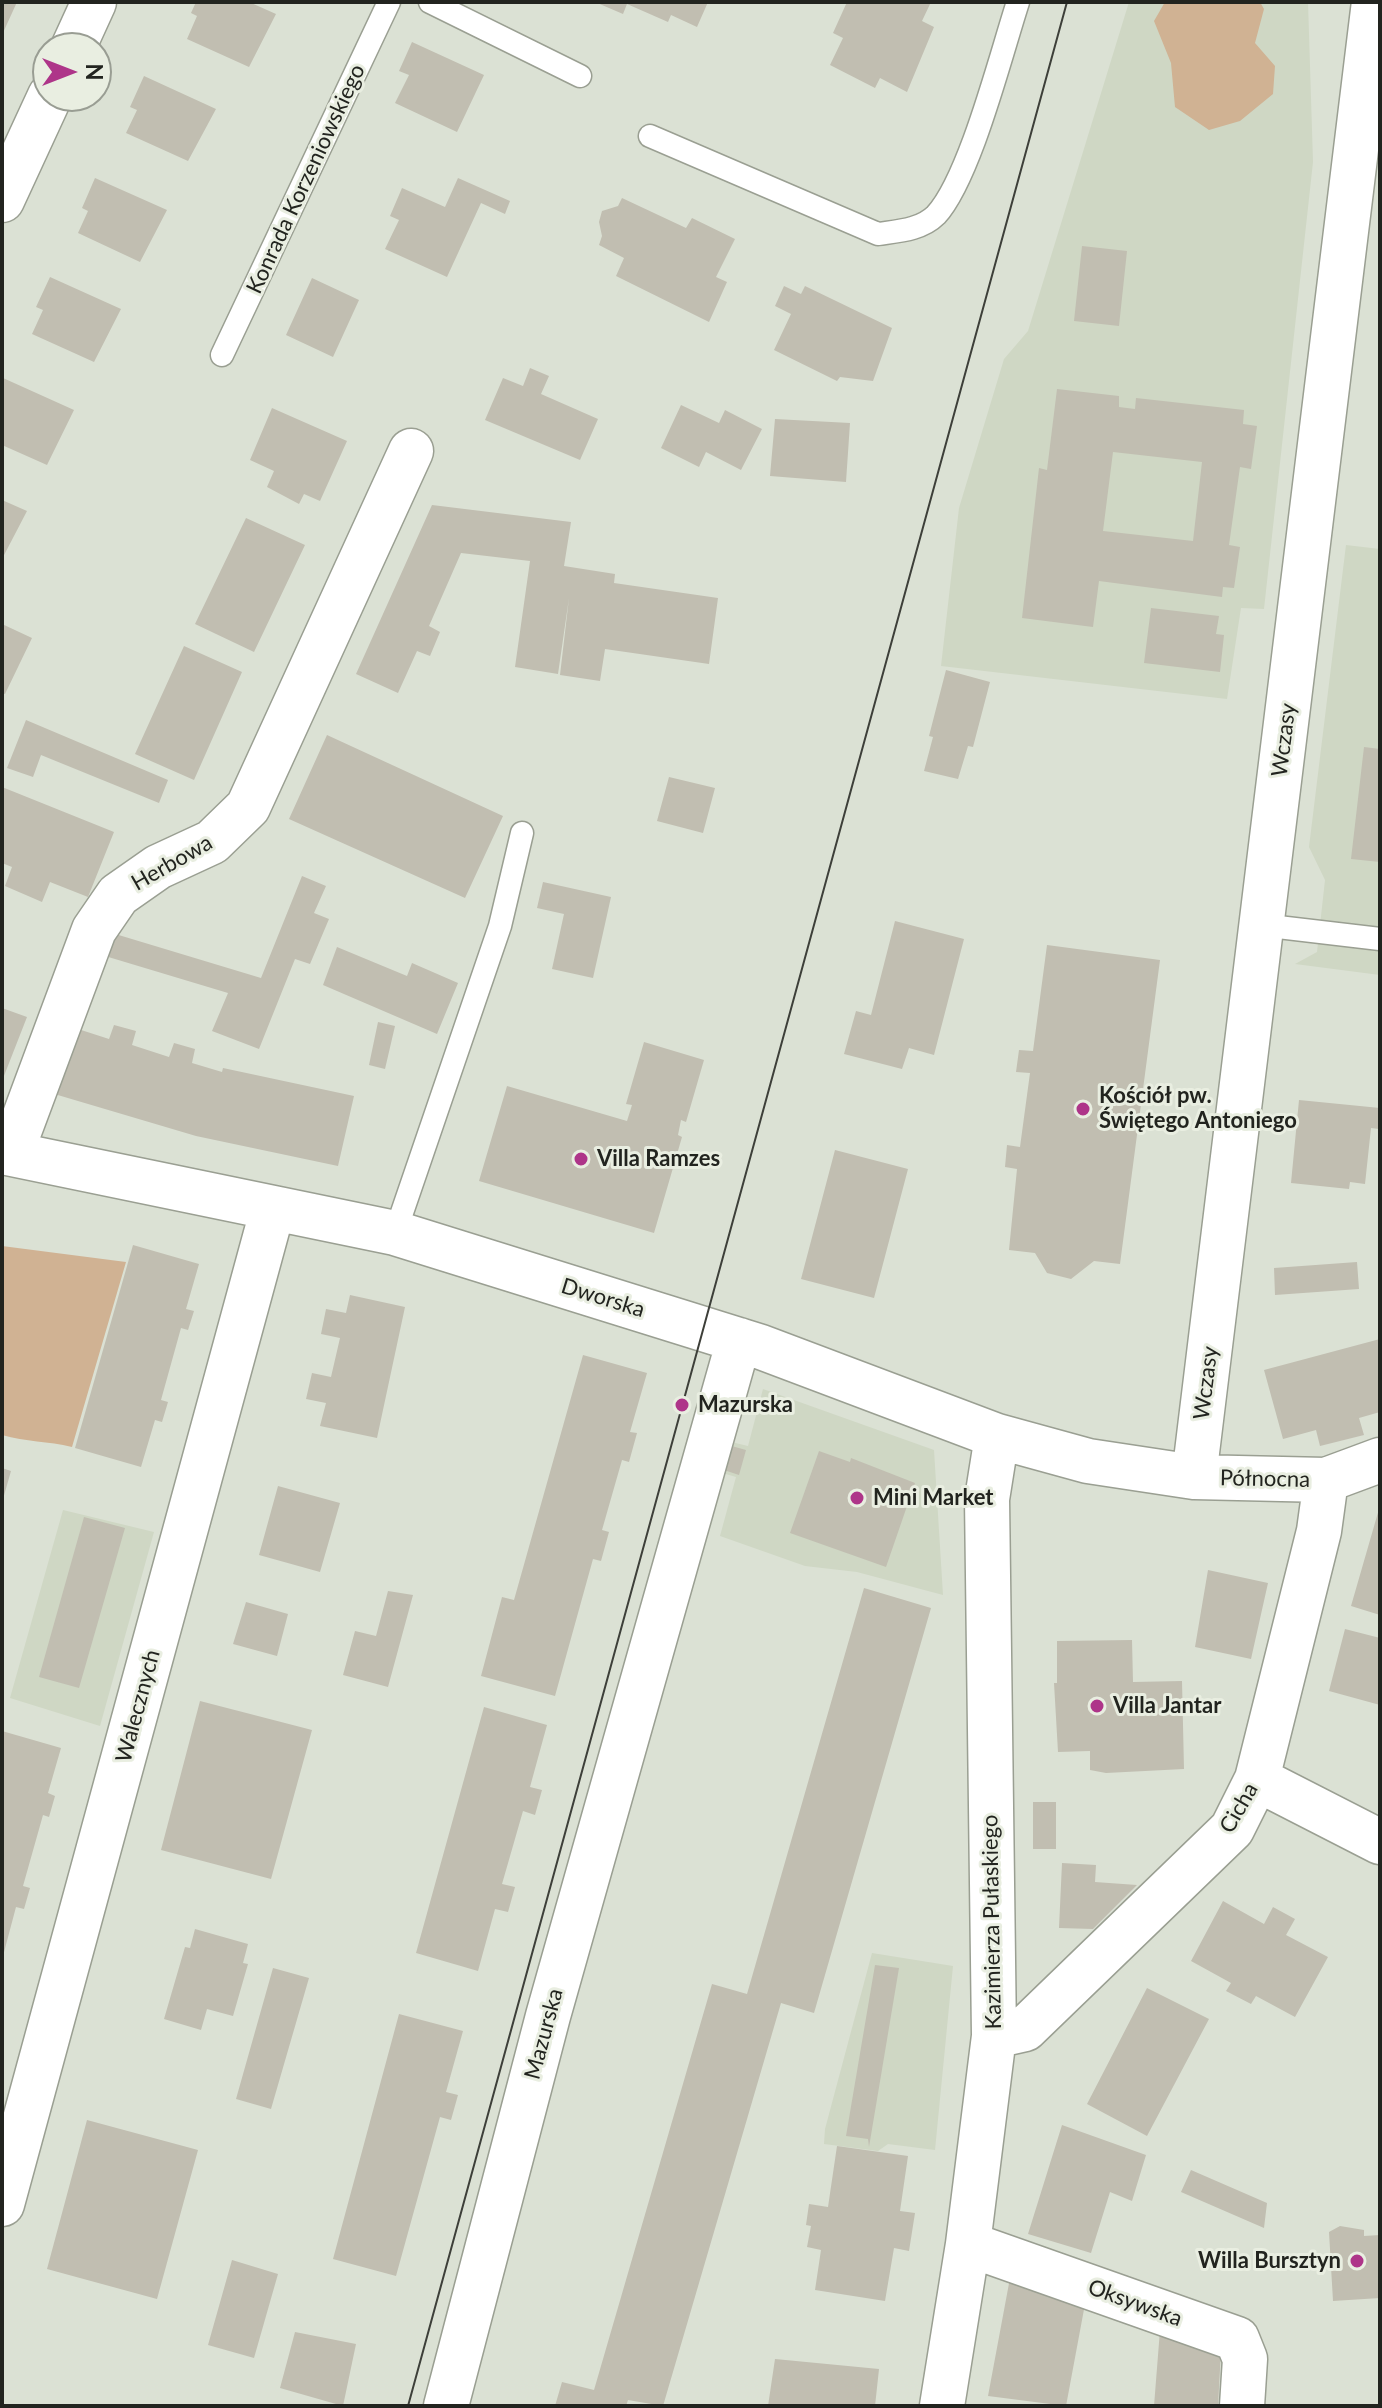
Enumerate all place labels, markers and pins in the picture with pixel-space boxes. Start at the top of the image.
place label: Kościół pw. Świętego Antoniego [1099,1083,1297,1134]
marker: Kościół pw. Świętego Antoniego [1074,1100,1092,1118]
place label: Villa Ramzes [597,1146,720,1172]
marker: Villa Ramzes [572,1150,590,1168]
place label: Mazurska [698,1392,793,1418]
marker: Mazurska [673,1396,691,1414]
place label: Mini Market [873,1485,993,1511]
marker: Mini Market [848,1489,866,1507]
place label: Villa Jantar [1113,1693,1221,1719]
marker: Villa Jantar [1088,1697,1106,1715]
place label: Willa Bursztyn [1198,2248,1341,2274]
marker: Willa Bursztyn [1348,2252,1366,2270]

